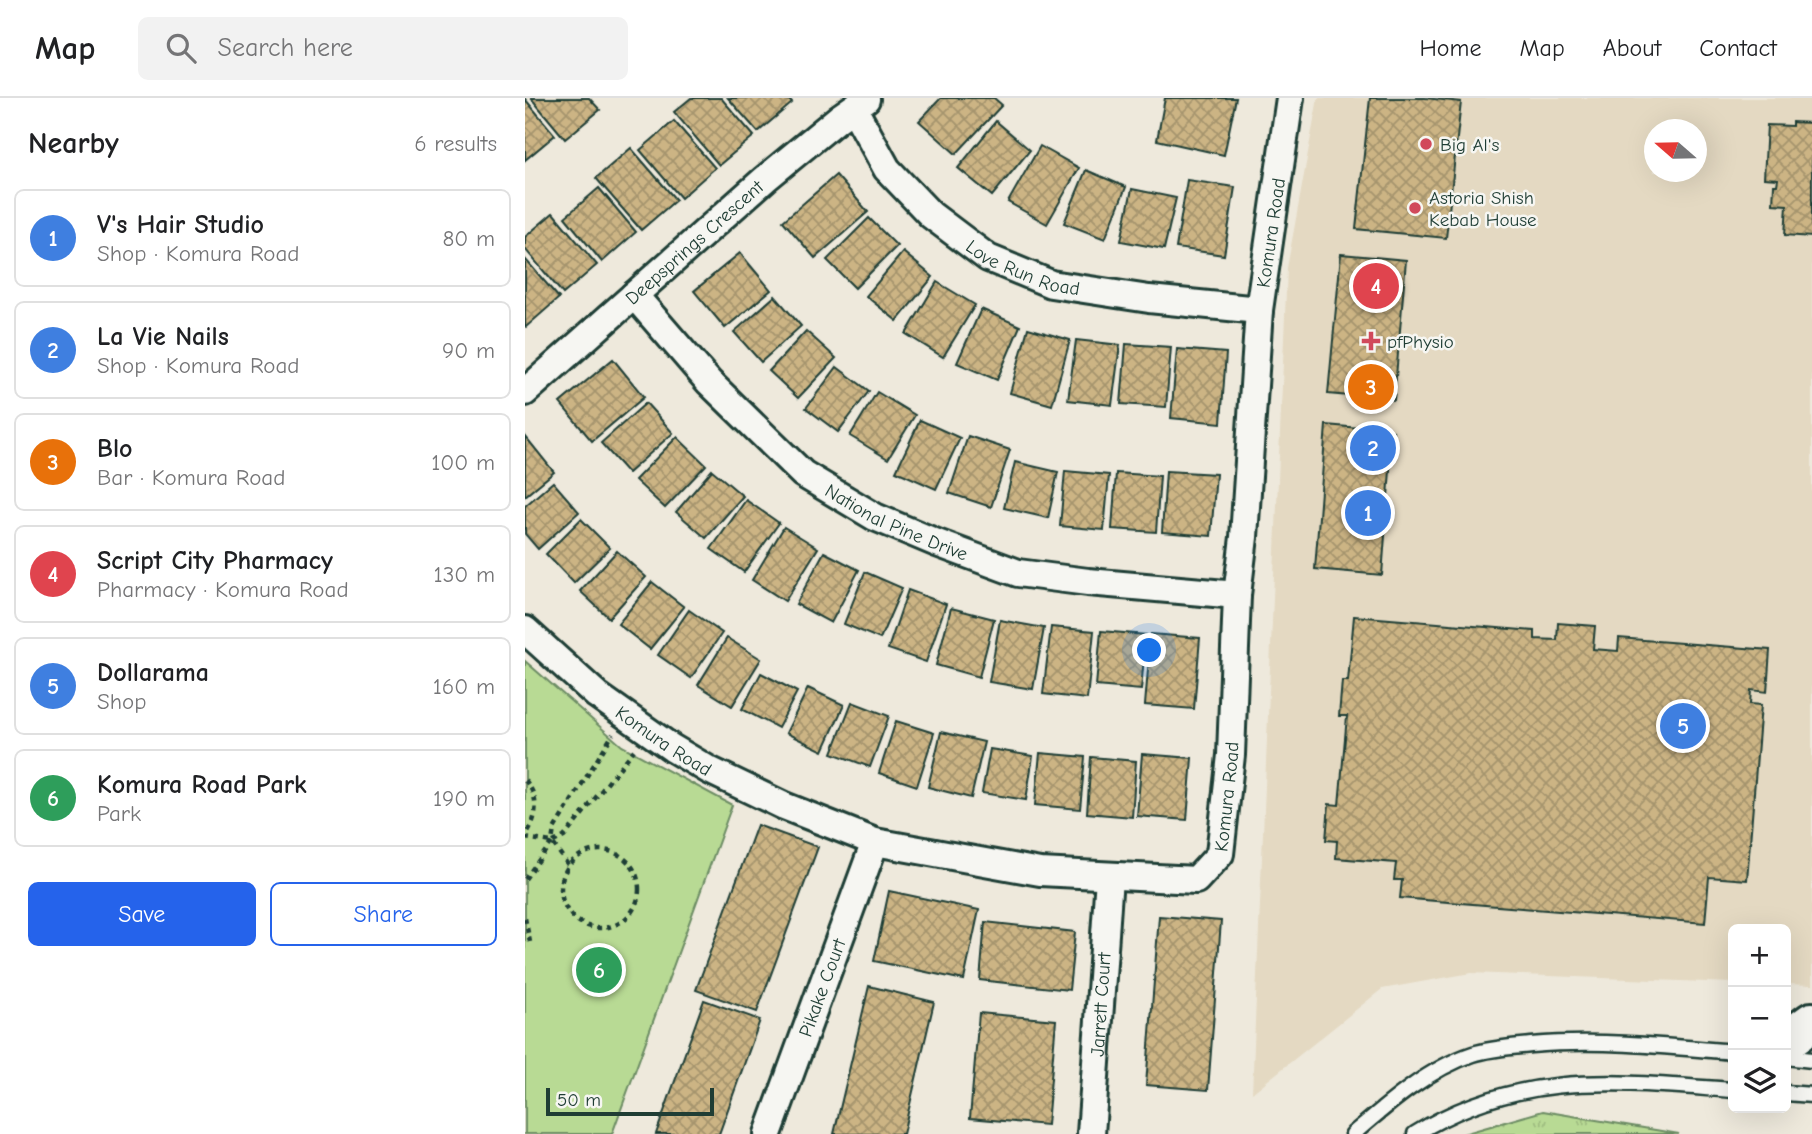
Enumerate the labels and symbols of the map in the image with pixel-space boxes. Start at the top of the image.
north arrow [1644,119,1707,182]
place label: Big Al's [1440,134,1499,156]
marker: Big Al's [1418,136,1434,152]
street label: Deepsprings Crescent [621,176,768,310]
street label: Komura Road [1252,177,1290,289]
place label: Astoria Shish Kebab House [1429,187,1537,231]
marker: Astoria Shish Kebab House [1407,200,1423,216]
street label: Love Run Road [961,235,1081,300]
pin: 4 [1353,260,1399,312]
marker: pfPhysio [1361,331,1381,351]
place label: pfPhysio [1387,331,1454,353]
pin: 3 [1348,361,1394,413]
pin: 2 [1350,422,1396,474]
street label: National Pine Drive [821,480,971,565]
pin: 1 [1345,487,1391,539]
your location [1132,633,1166,667]
pin: 5 [1660,700,1706,752]
street label: Komura Road [611,702,715,781]
street label: Komura Road [1210,741,1243,853]
street label: Pikake Court [795,935,851,1040]
pin: 6 [576,944,622,996]
street label: Jarrett Court [1086,951,1116,1057]
scale bar [546,1085,714,1117]

